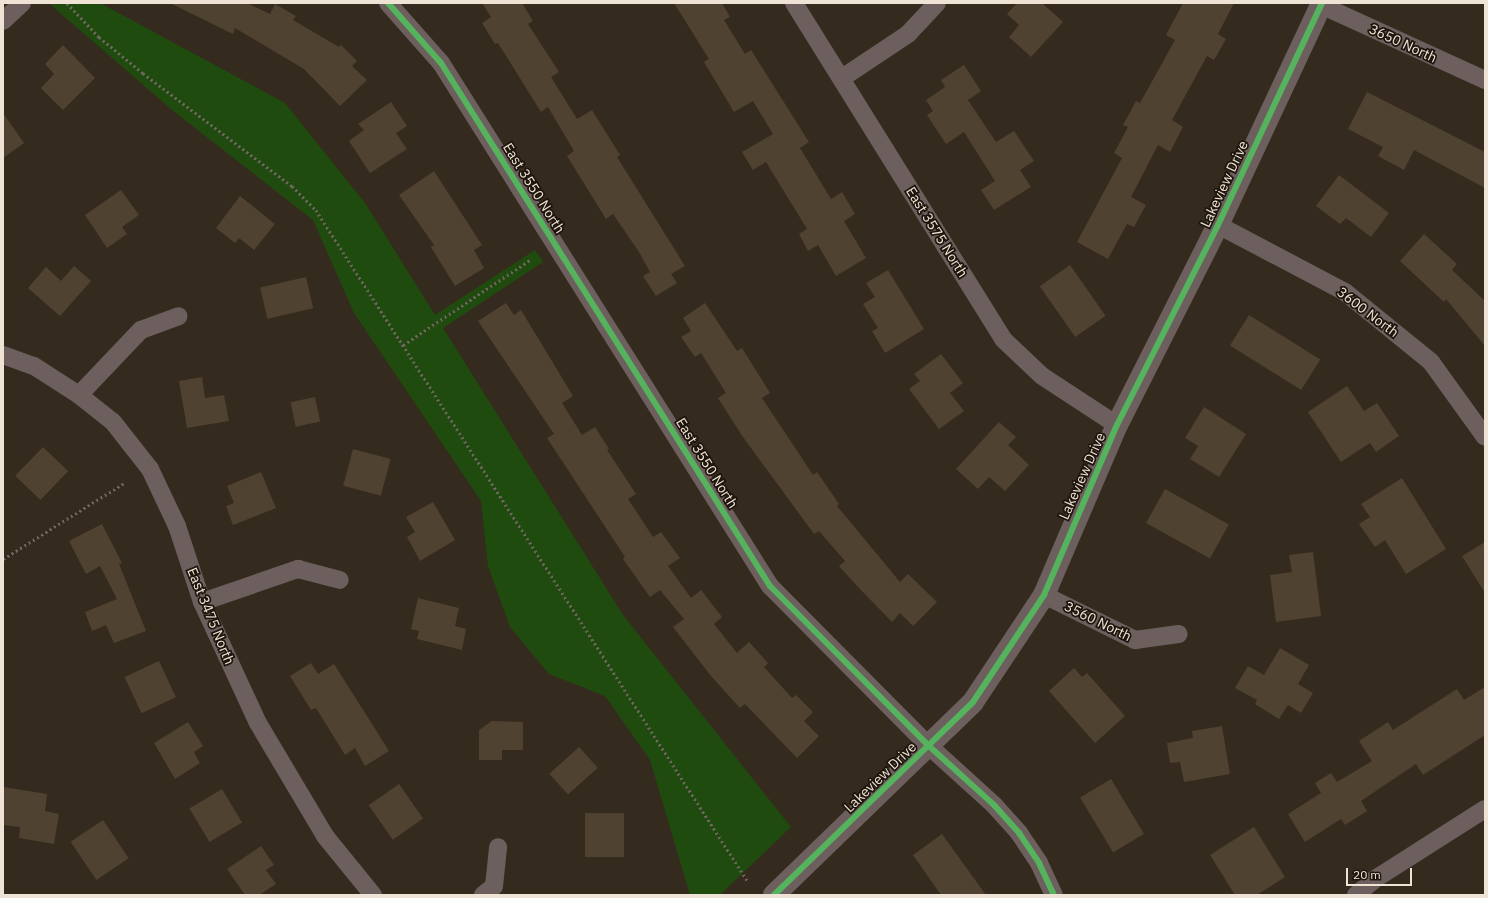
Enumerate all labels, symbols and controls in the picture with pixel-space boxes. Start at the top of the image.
street label: 3650 North [1367,20,1439,66]
street label: Lakeview Drive [1197,138,1251,230]
street label: East 3550 North [500,140,568,236]
street label: East 3575 North [903,184,971,280]
street label: 3600 North [1334,283,1402,341]
street label: East 3550 North [673,415,741,511]
street label: Lakeview Drive [1055,430,1109,522]
street label: East 3475 North [184,565,238,667]
street label: 3560 North [1062,598,1134,644]
street label: Lakeview Drive [840,738,920,816]
scale bar [1348,860,1414,886]
text: 20 m [1353,867,1381,882]

